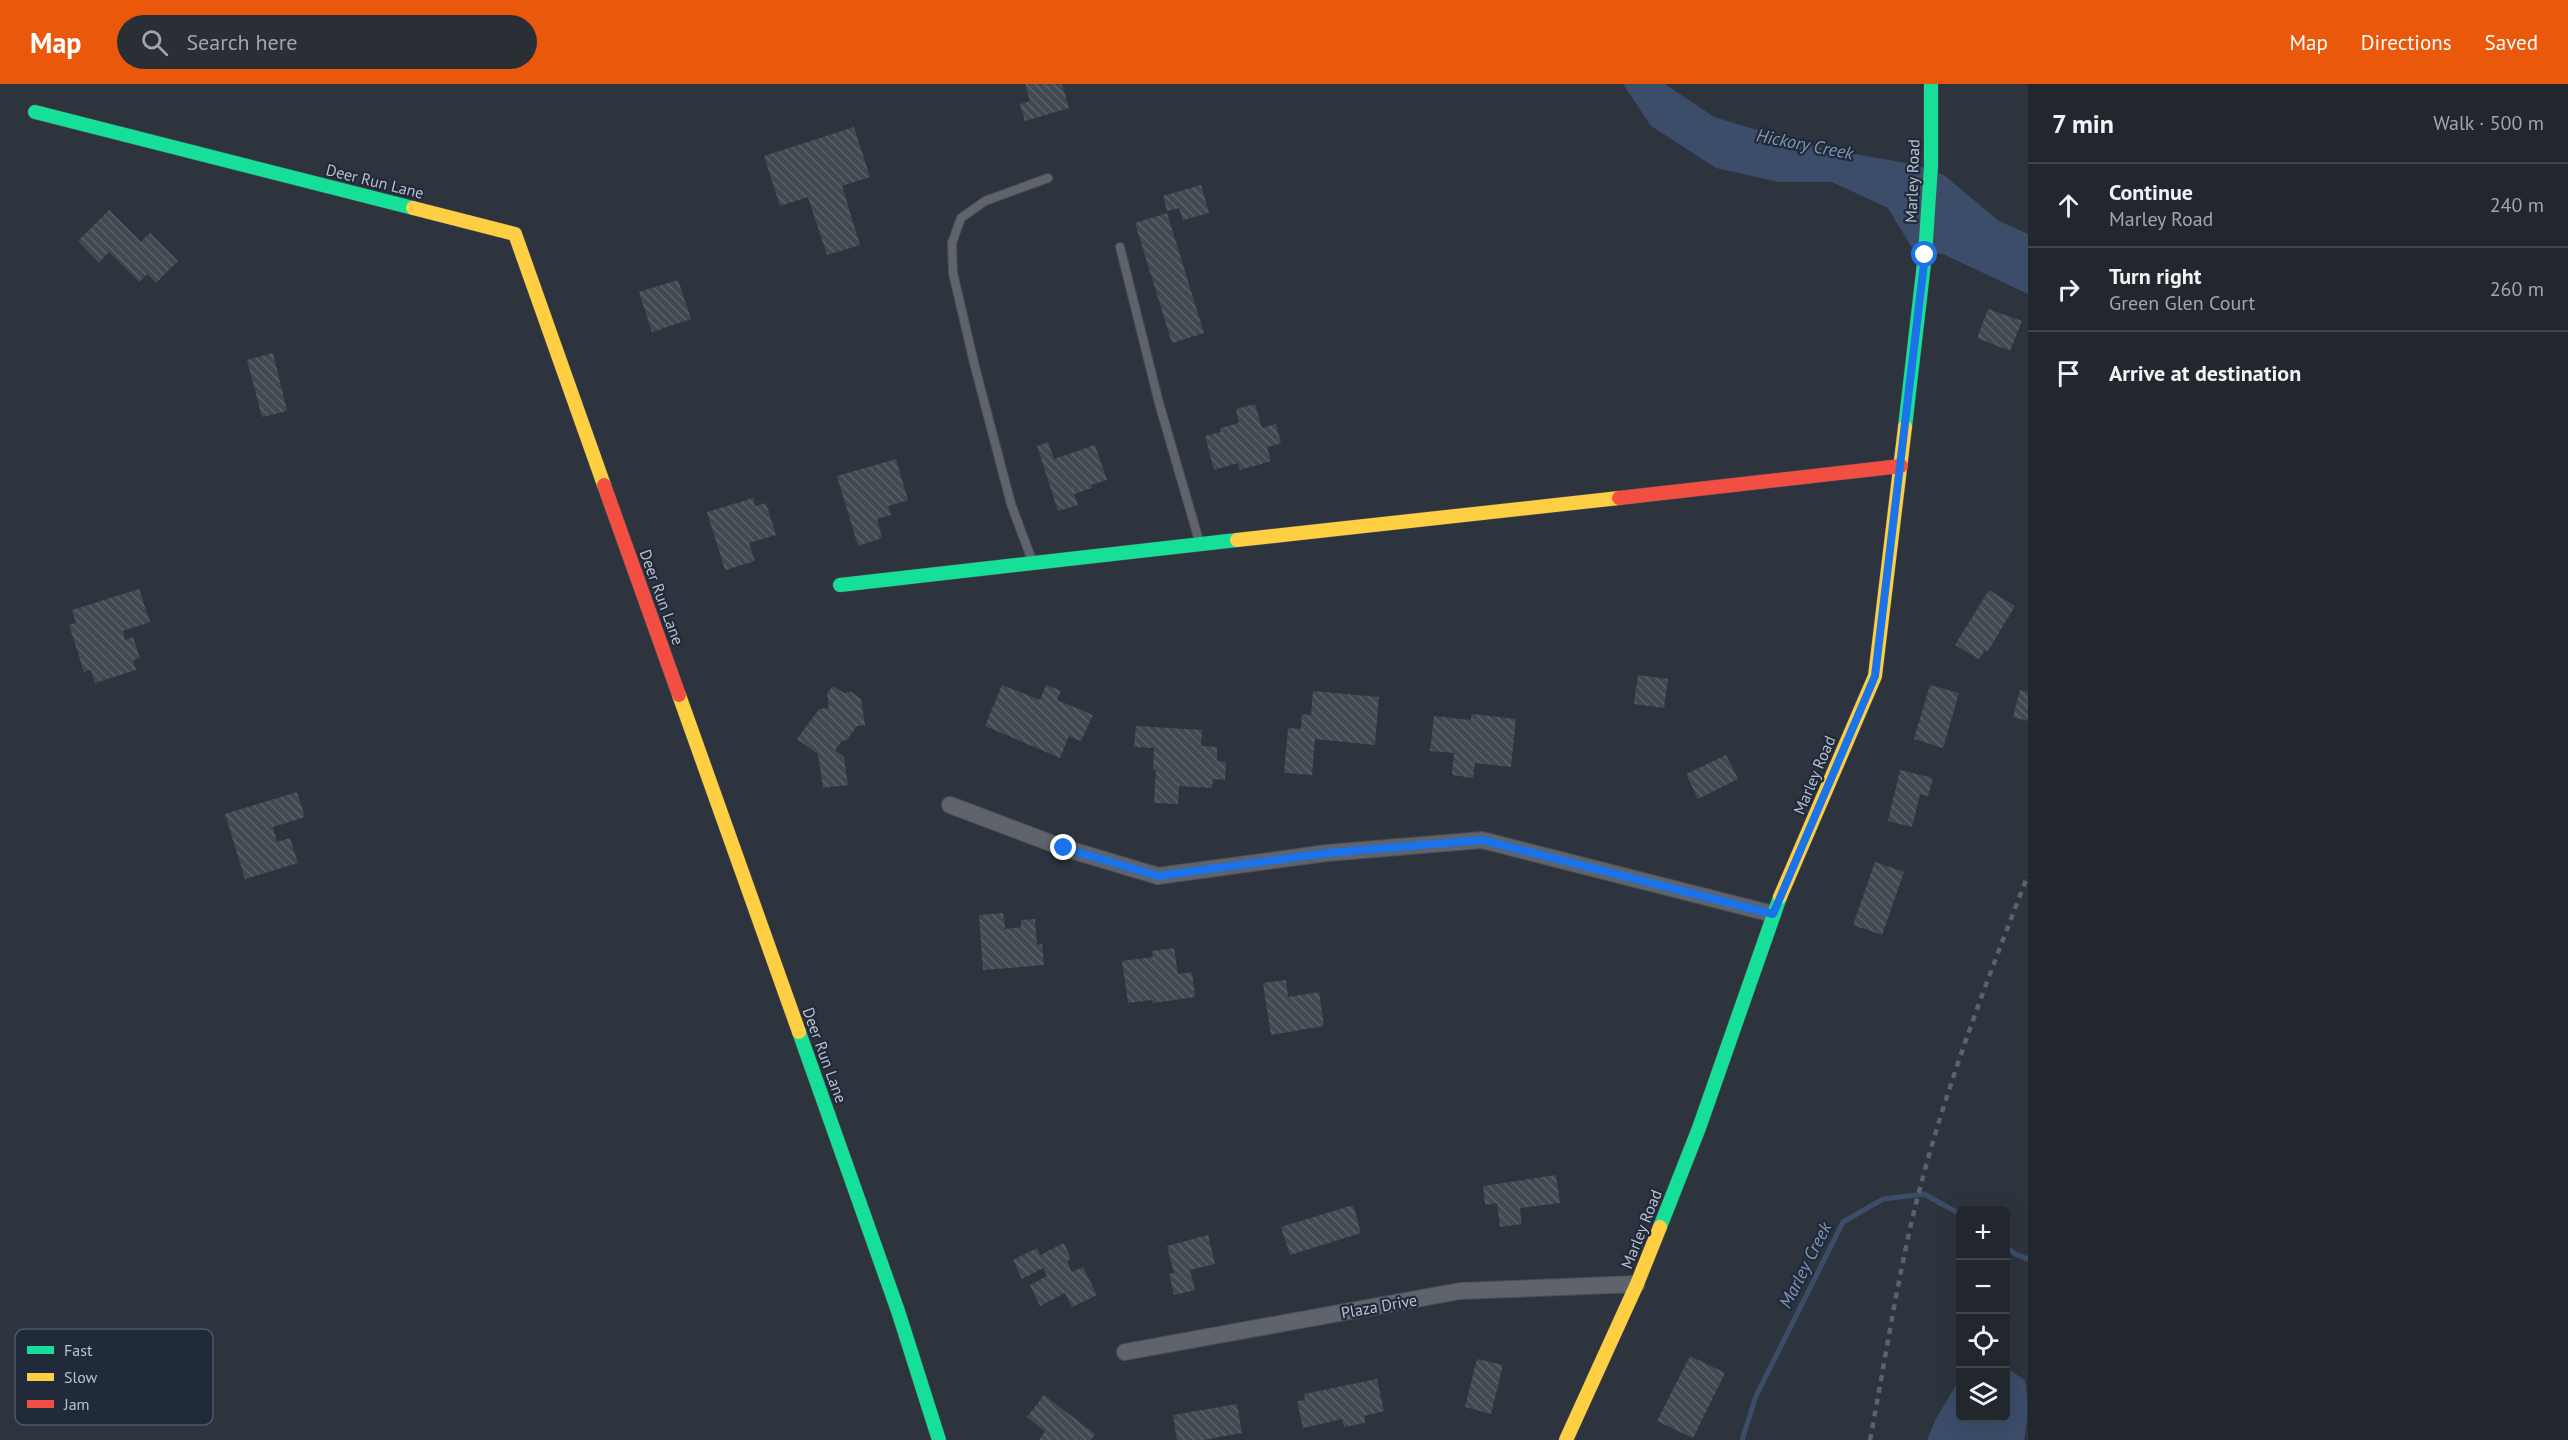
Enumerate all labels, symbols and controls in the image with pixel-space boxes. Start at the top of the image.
search box [117,15,537,69]
text: Map [30,24,81,61]
icon: search [138,26,171,59]
text: Search here [186,28,297,56]
text: Map [2289,29,2328,56]
text: Directions [2361,29,2452,56]
text: Saved [2485,29,2538,56]
text: 7 min [2052,107,2114,140]
text: Walk · 500 m [2433,110,2544,136]
water label: Hickory Creek [1755,123,1856,165]
street label: Marley Road [1901,139,1923,223]
street label: Deer Run Lane [324,159,426,203]
text: Continue [2109,178,2193,206]
icon: ahead [2052,189,2085,222]
text: 240 m [2490,192,2544,218]
text: Marley Road [2109,206,2213,232]
route start [1911,241,1937,267]
text: Turn right [2109,262,2201,290]
icon: right [2052,273,2085,306]
text: 260 m [2490,276,2544,302]
text: Green Glen Court [2109,290,2255,316]
icon: arrive [2052,357,2085,390]
text: Arrive at destination [2109,359,2301,387]
street label: Deer Run Lane [635,547,689,647]
street label: Marley Road [1788,733,1840,817]
route end [1050,834,1076,860]
street label: Deer Run Lane [798,1005,852,1105]
street label: Marley Road [1616,1187,1666,1271]
map controls [1956,1206,2010,1422]
button: + [1956,1206,2010,1260]
water label: Marley Creek [1774,1217,1837,1312]
button: − [1956,1260,2010,1314]
street label: Plaza Drive [1339,1289,1419,1323]
button: locate [1956,1314,2010,1368]
legend [15,1329,213,1425]
text: Fast [64,1340,93,1360]
text: Slow [64,1367,98,1387]
button: layers [1956,1368,2010,1422]
text: Jam [63,1394,90,1414]

